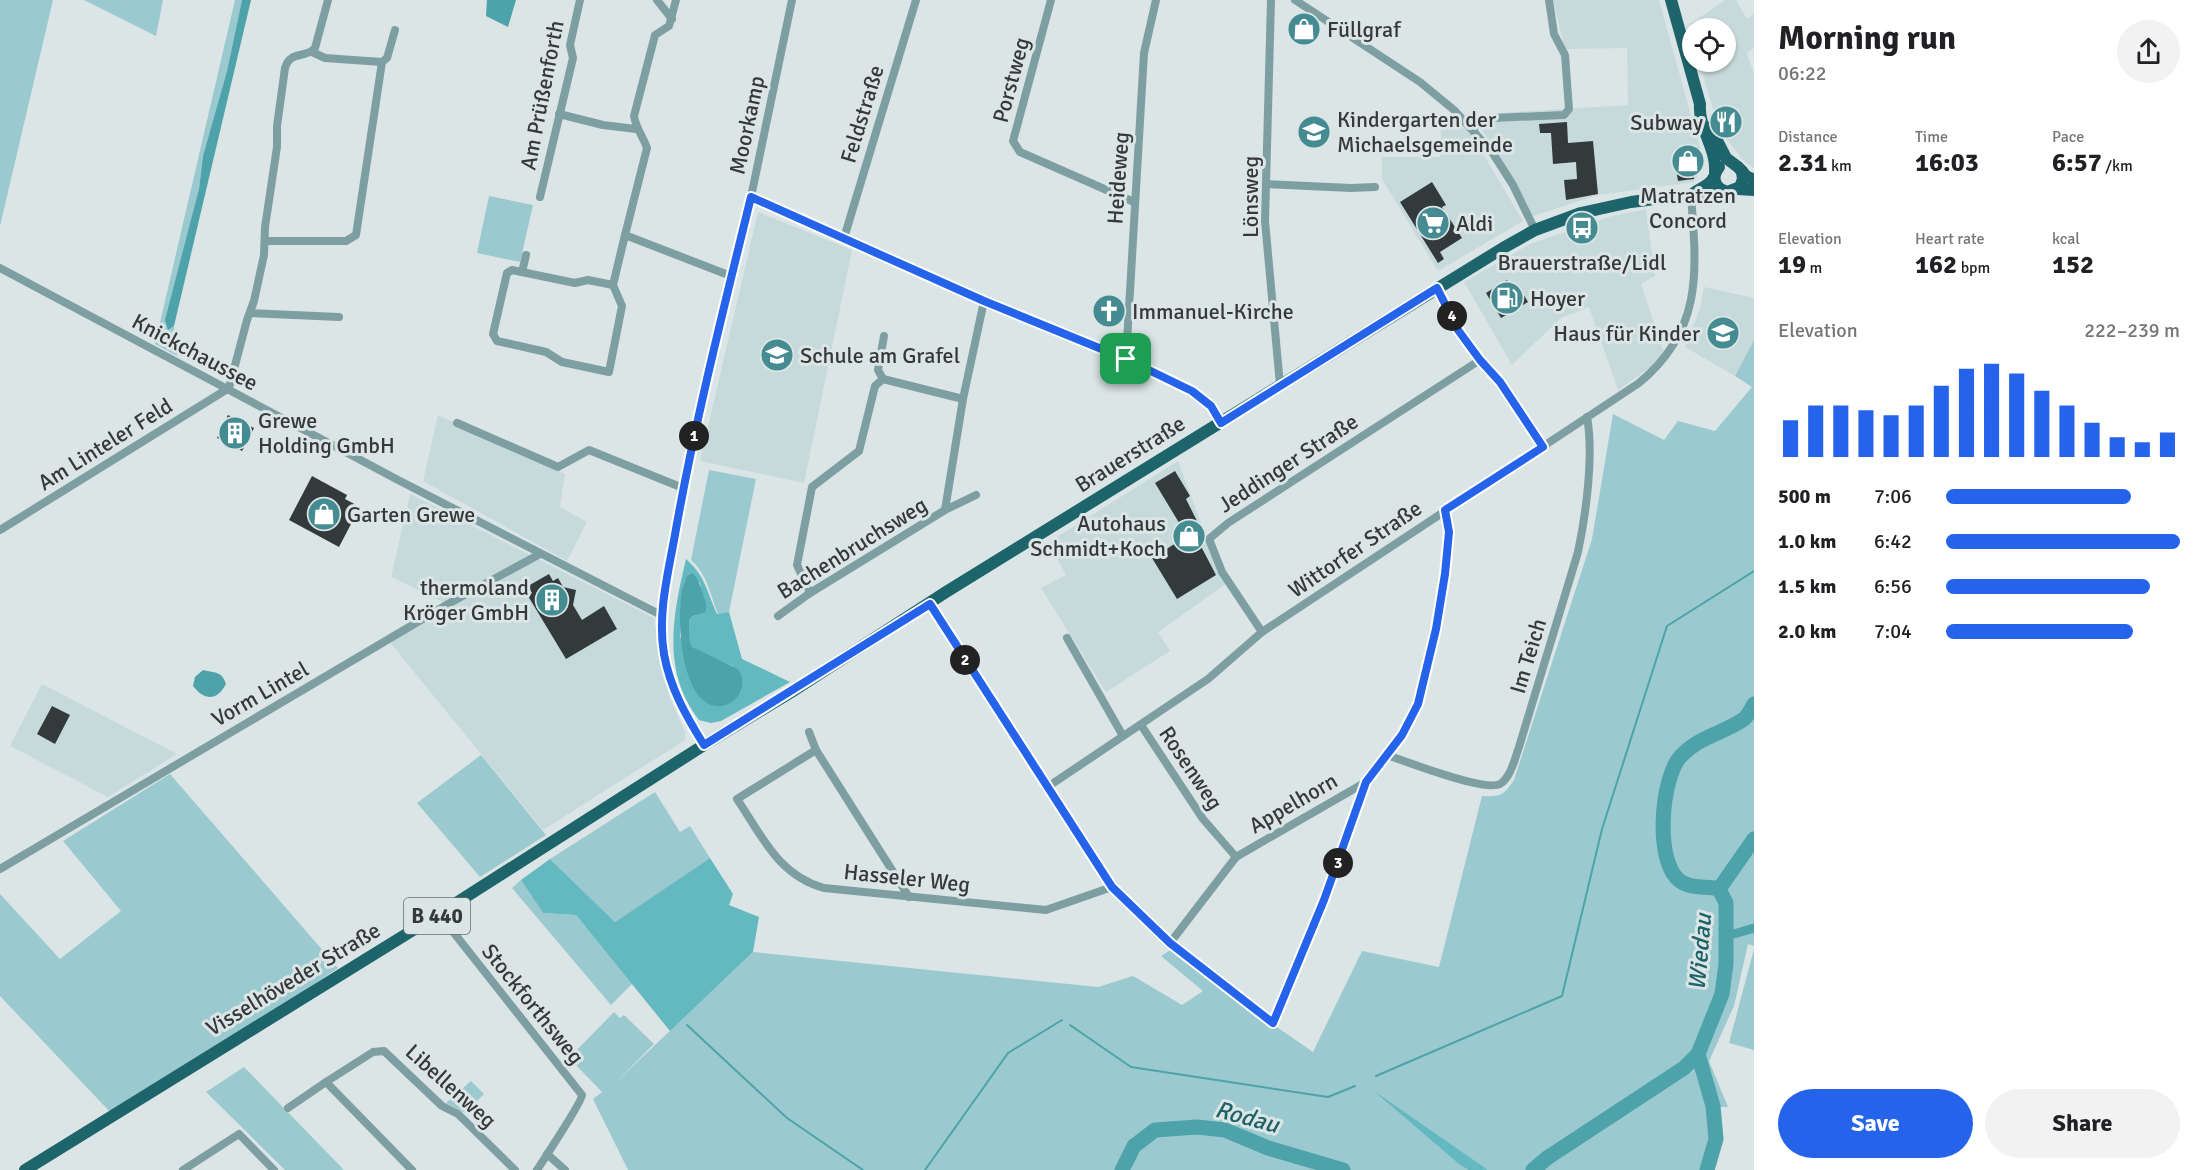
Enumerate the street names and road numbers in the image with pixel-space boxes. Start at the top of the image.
street label: Am Prüßenforth [514,18,570,172]
street label: Porstweg [987,34,1035,126]
street label: Feldstraße [834,62,890,166]
street label: Moorkamp [723,73,771,177]
street label: Heideweg [1101,131,1135,225]
street label: Lönsweg [1237,156,1264,238]
street label: Knickchaussee [127,307,263,397]
street label: Am Linteler Feld [33,392,177,496]
street label: Jeddinger Straße [1213,408,1363,518]
street label: Brauerstraße [1070,410,1190,498]
street label: Bachenbruchsweg [772,491,932,605]
street label: Wittorfer Straße [1283,495,1427,603]
street label: Im Teich [1504,615,1552,697]
street label: Vorm Lintel [207,655,313,733]
street label: Rosenweg [1153,721,1229,815]
street label: Appelhorn [1244,767,1342,839]
street label: Hasseler Weg [842,858,972,898]
road number: B 440 [404,898,470,934]
street label: Visselhöveder Straße [201,916,385,1042]
street label: Stockforthsweg [476,938,590,1070]
street label: Libellenweg [400,1038,502,1134]

